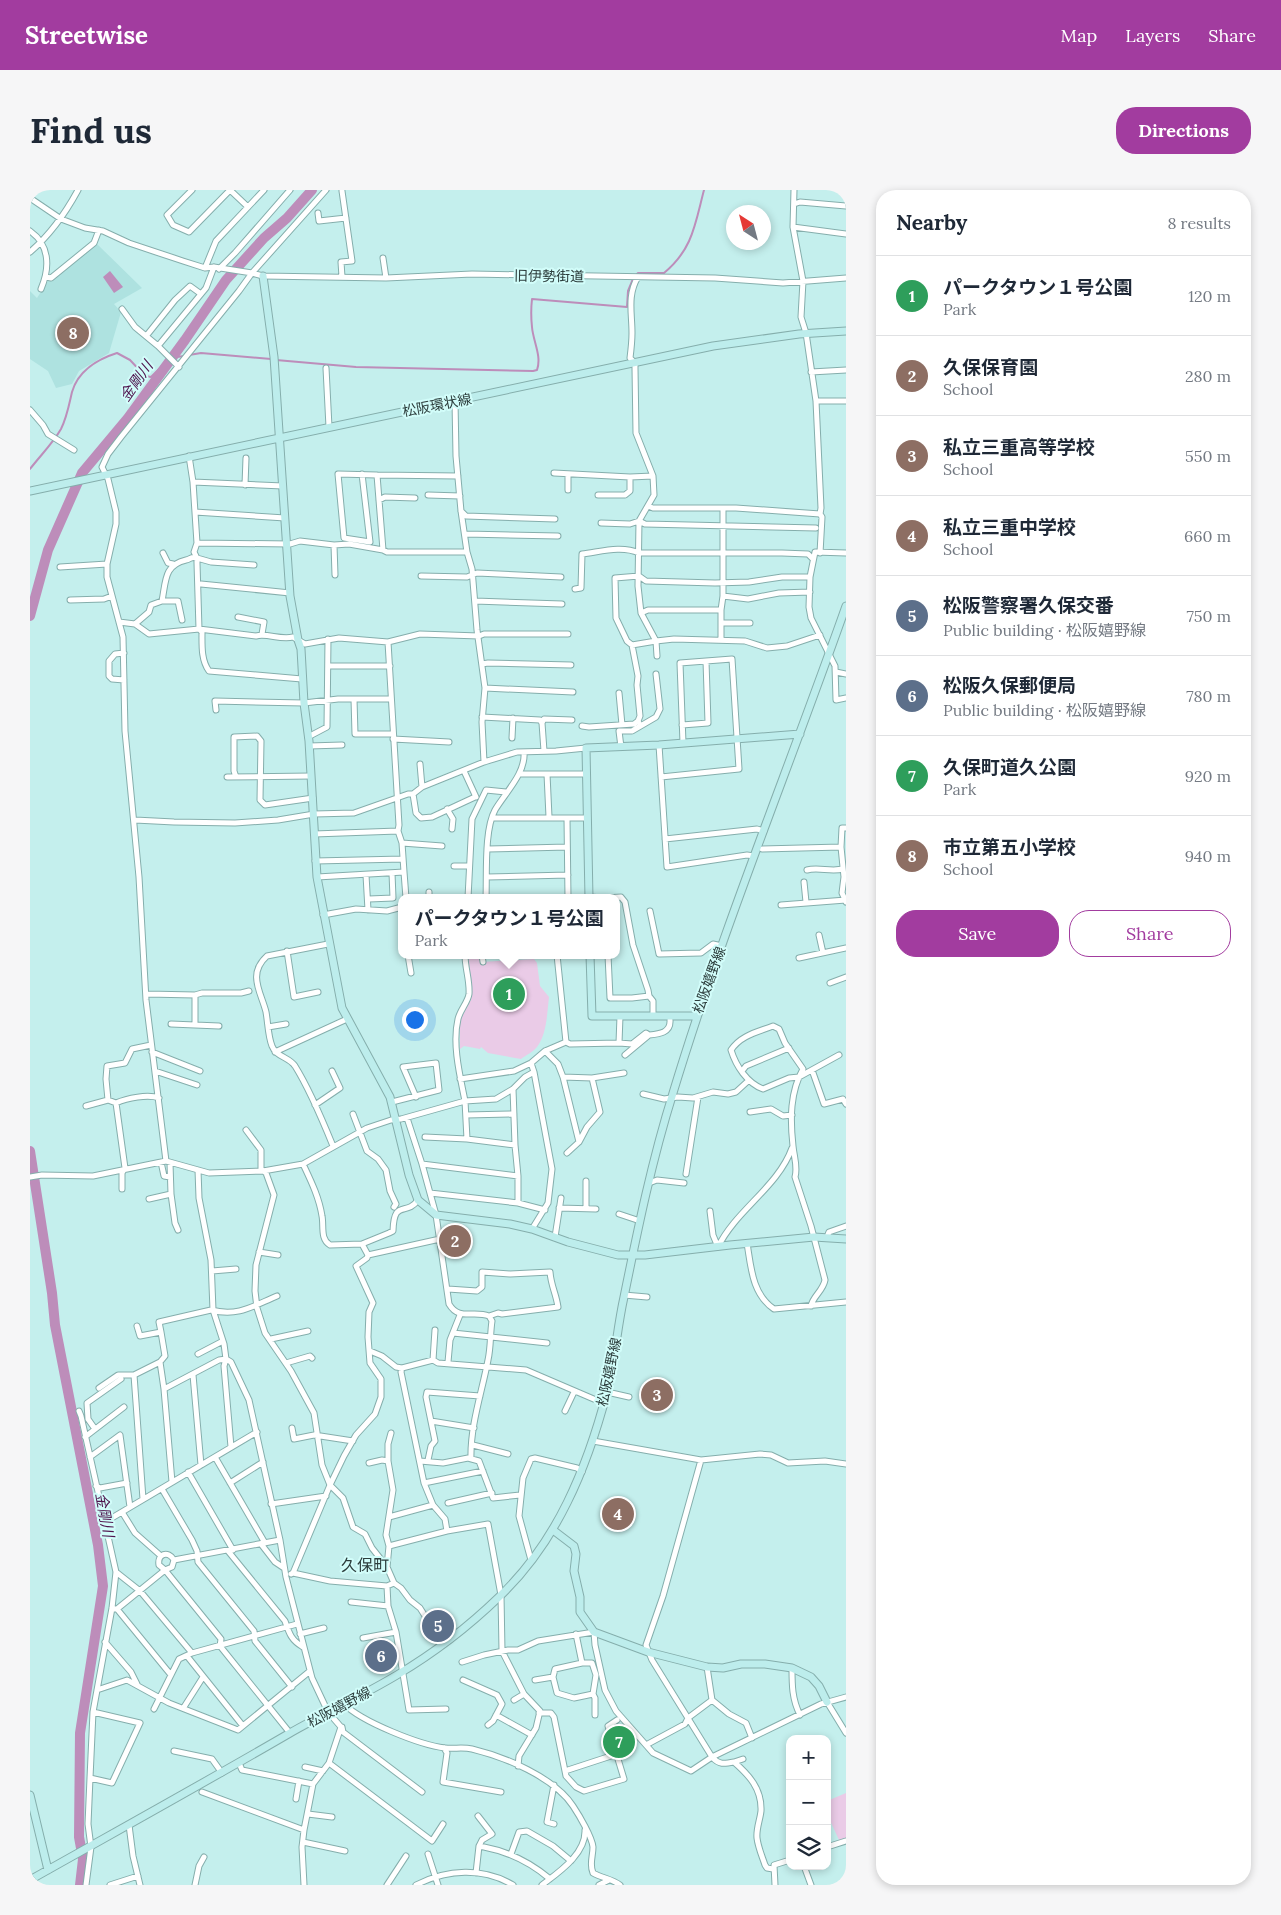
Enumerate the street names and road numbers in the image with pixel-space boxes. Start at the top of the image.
street label: 旧伊勢街道 [514,266,584,286]
street label: 松阪環状線 [401,389,473,421]
street label: 松阪嬉野線 [689,944,729,1016]
street label: 松阪嬉野線 [593,1336,625,1408]
street label: 松阪嬉野線 [304,1683,374,1731]

